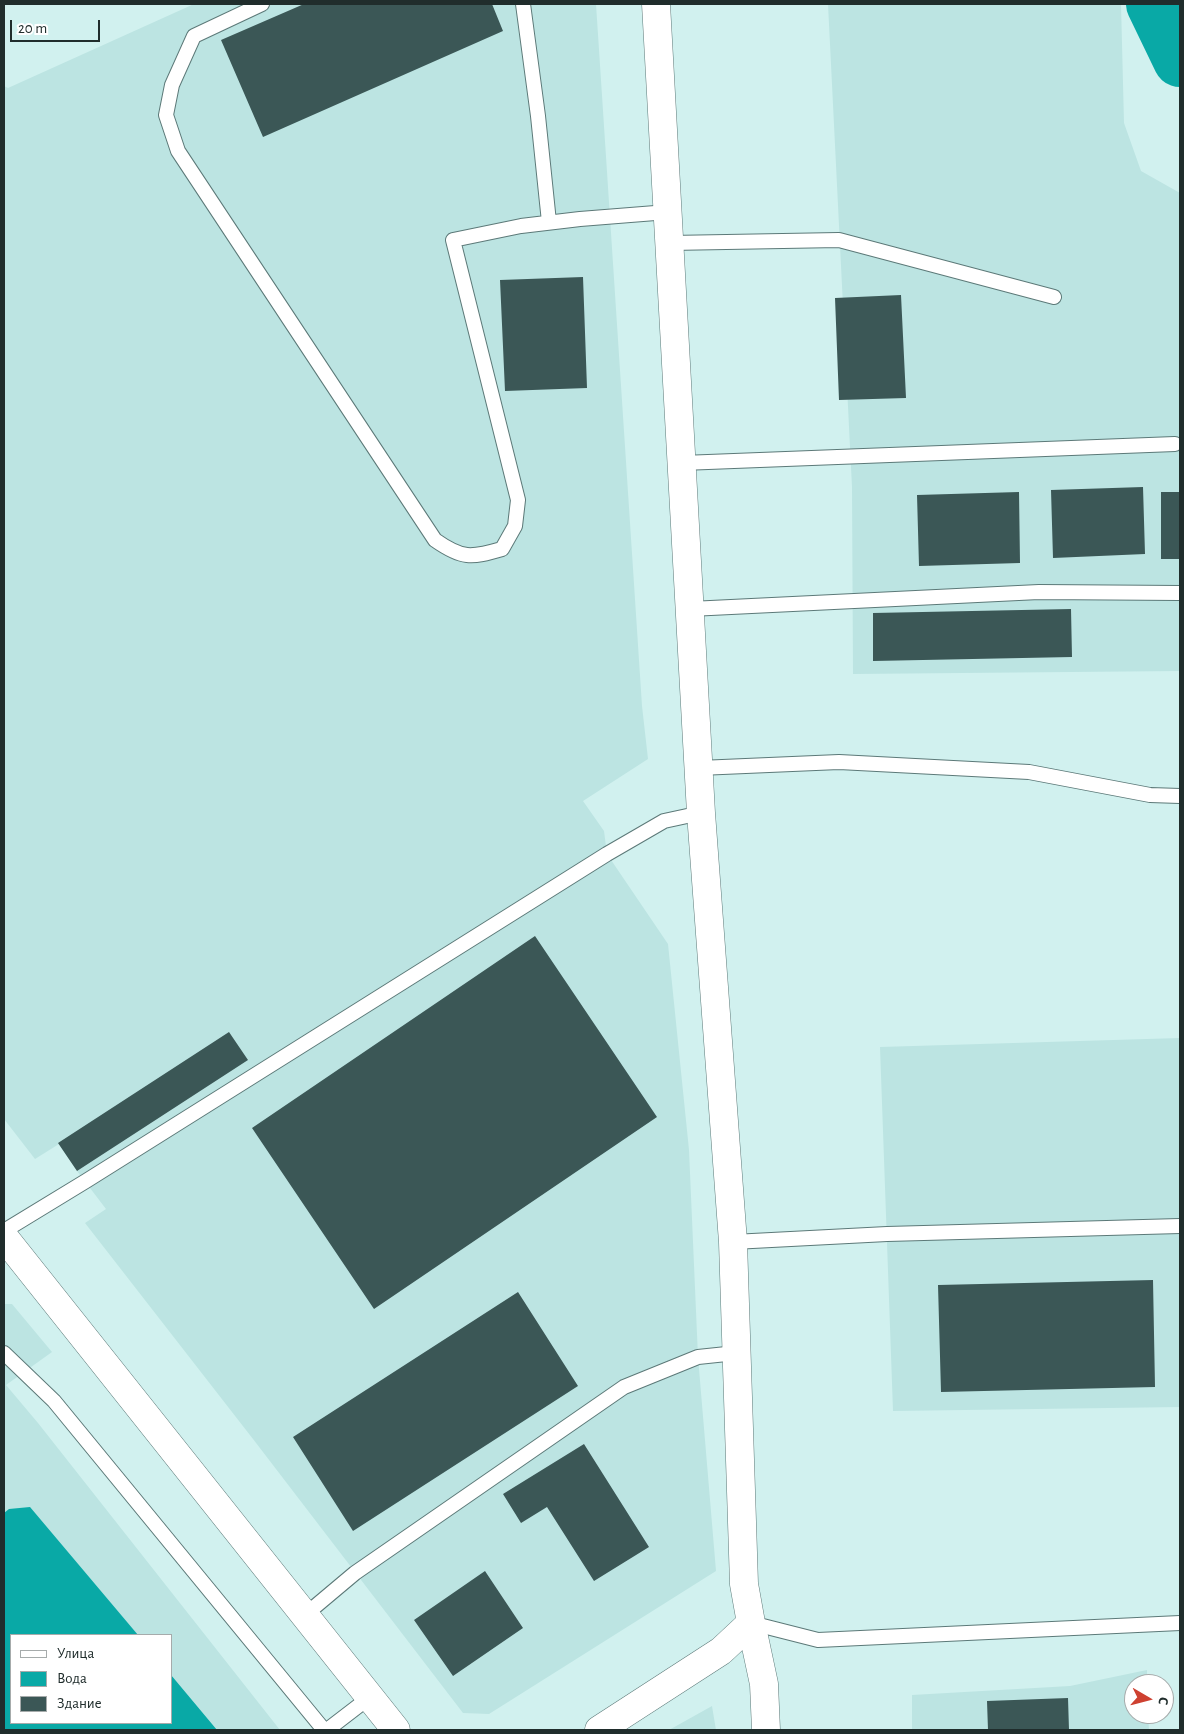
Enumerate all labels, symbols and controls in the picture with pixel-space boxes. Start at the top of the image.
scale bar [12,10,102,42]
text: 20 m [18,21,47,36]
legend [10,1634,172,1724]
text: Улица [57,1646,94,1661]
text: Вода [57,1671,87,1686]
north arrow [1124,1674,1174,1724]
text: Здание [57,1696,102,1711]
text: С [1155,1696,1170,1706]

